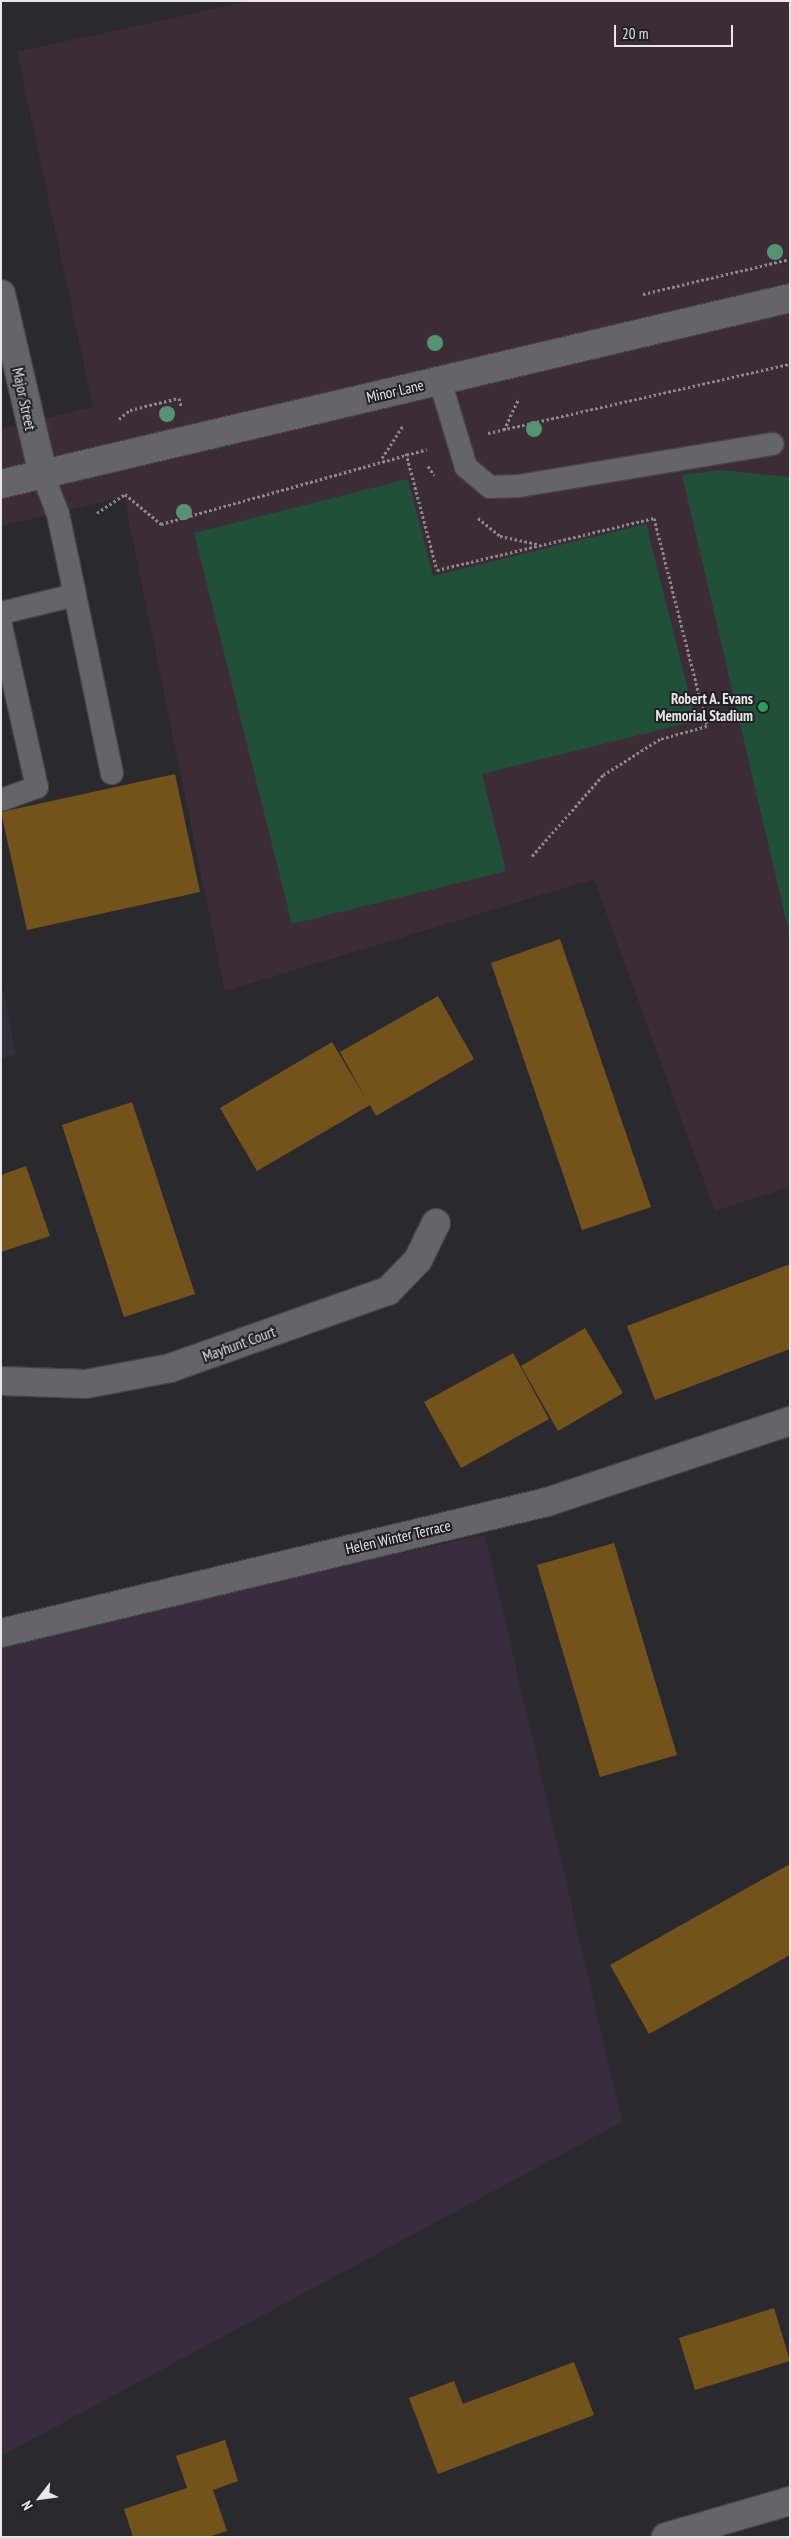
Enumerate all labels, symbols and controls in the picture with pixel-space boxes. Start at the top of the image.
scale bar [616,15,735,47]
text: 20 m [622,24,648,43]
street label: Major Street [9,366,39,432]
street label: Minor Lane [365,376,425,406]
place label: Robert A. Evans Memorial Stadium [655,689,753,724]
marker: Robert A. Evans Memorial Stadium [757,701,769,713]
street label: Mayhunt Court [200,1323,278,1365]
street label: Helen Winter Terrace [343,1516,453,1558]
north arrow [15,2473,65,2523]
text: N [17,2498,37,2513]

